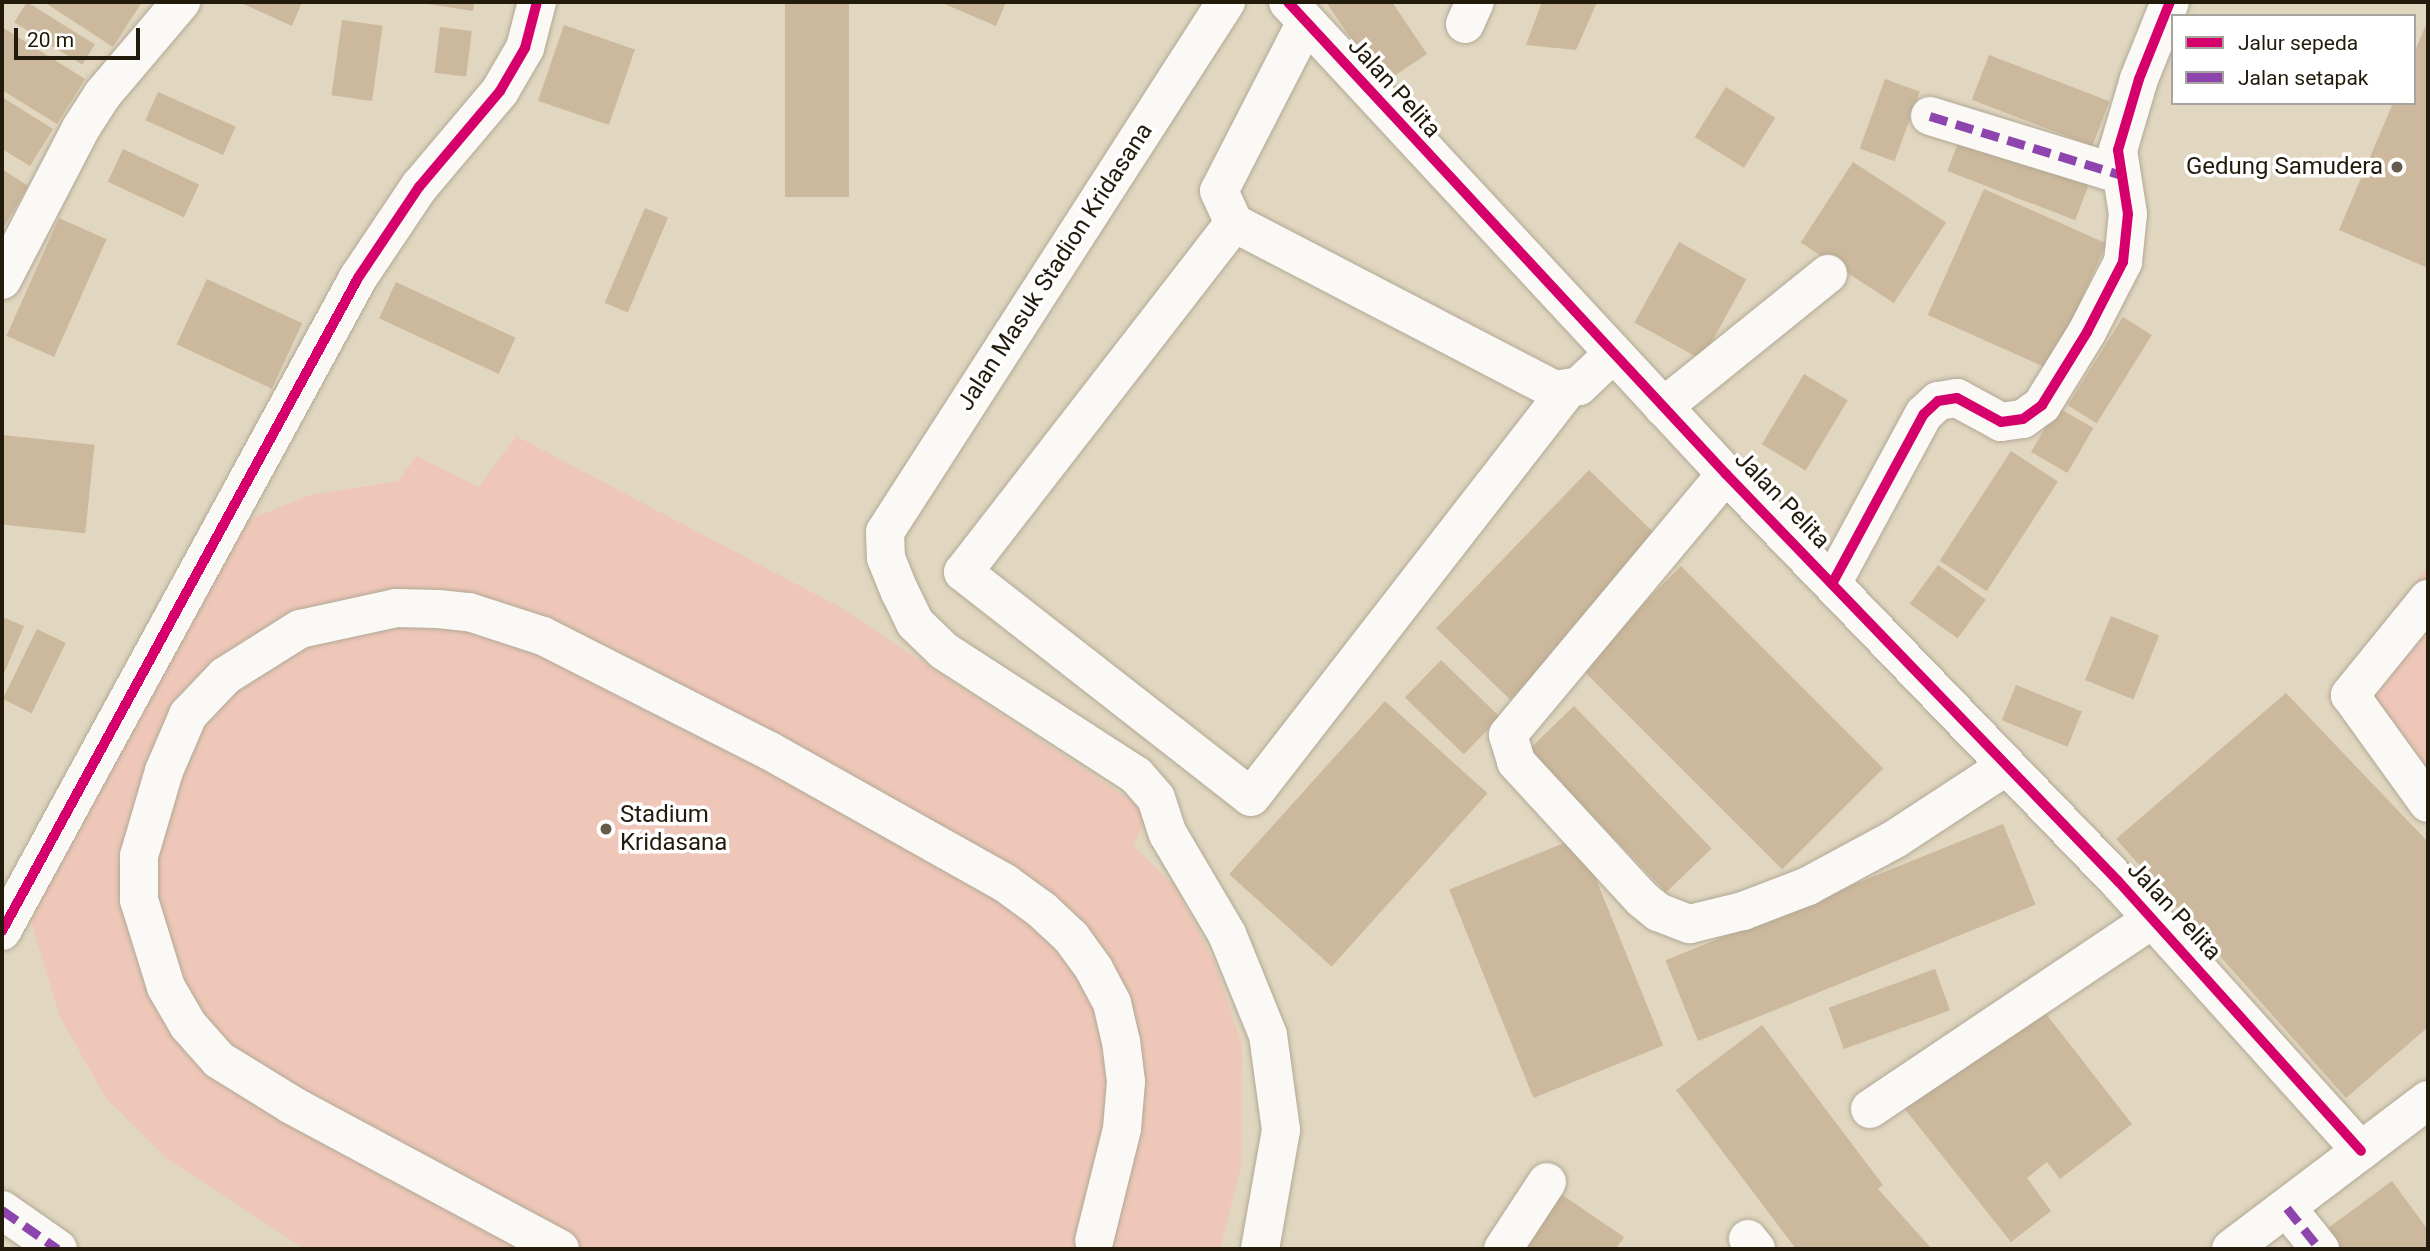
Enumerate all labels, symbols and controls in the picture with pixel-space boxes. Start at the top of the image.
scale bar [18,14,144,58]
legend [2171,14,2416,105]
text: 20 m [27,28,74,52]
text: Jalur sepeda [2238,31,2358,55]
street label: Jalan Pelita [1342,32,1446,144]
text: Jalan setapak [2238,66,2368,90]
street label: Jalan Masuk Stadion Kridasana [951,118,1159,416]
place label: Gedung Samudera [2186,153,2383,181]
marker: Gedung Samudera [2389,159,2405,175]
street label: Jalan Pelita [1728,445,1836,555]
place label: Stadium Kridasana [620,801,727,857]
marker: Stadium Kridasana [598,821,614,837]
street label: Jalan Pelita [2121,856,2227,966]

